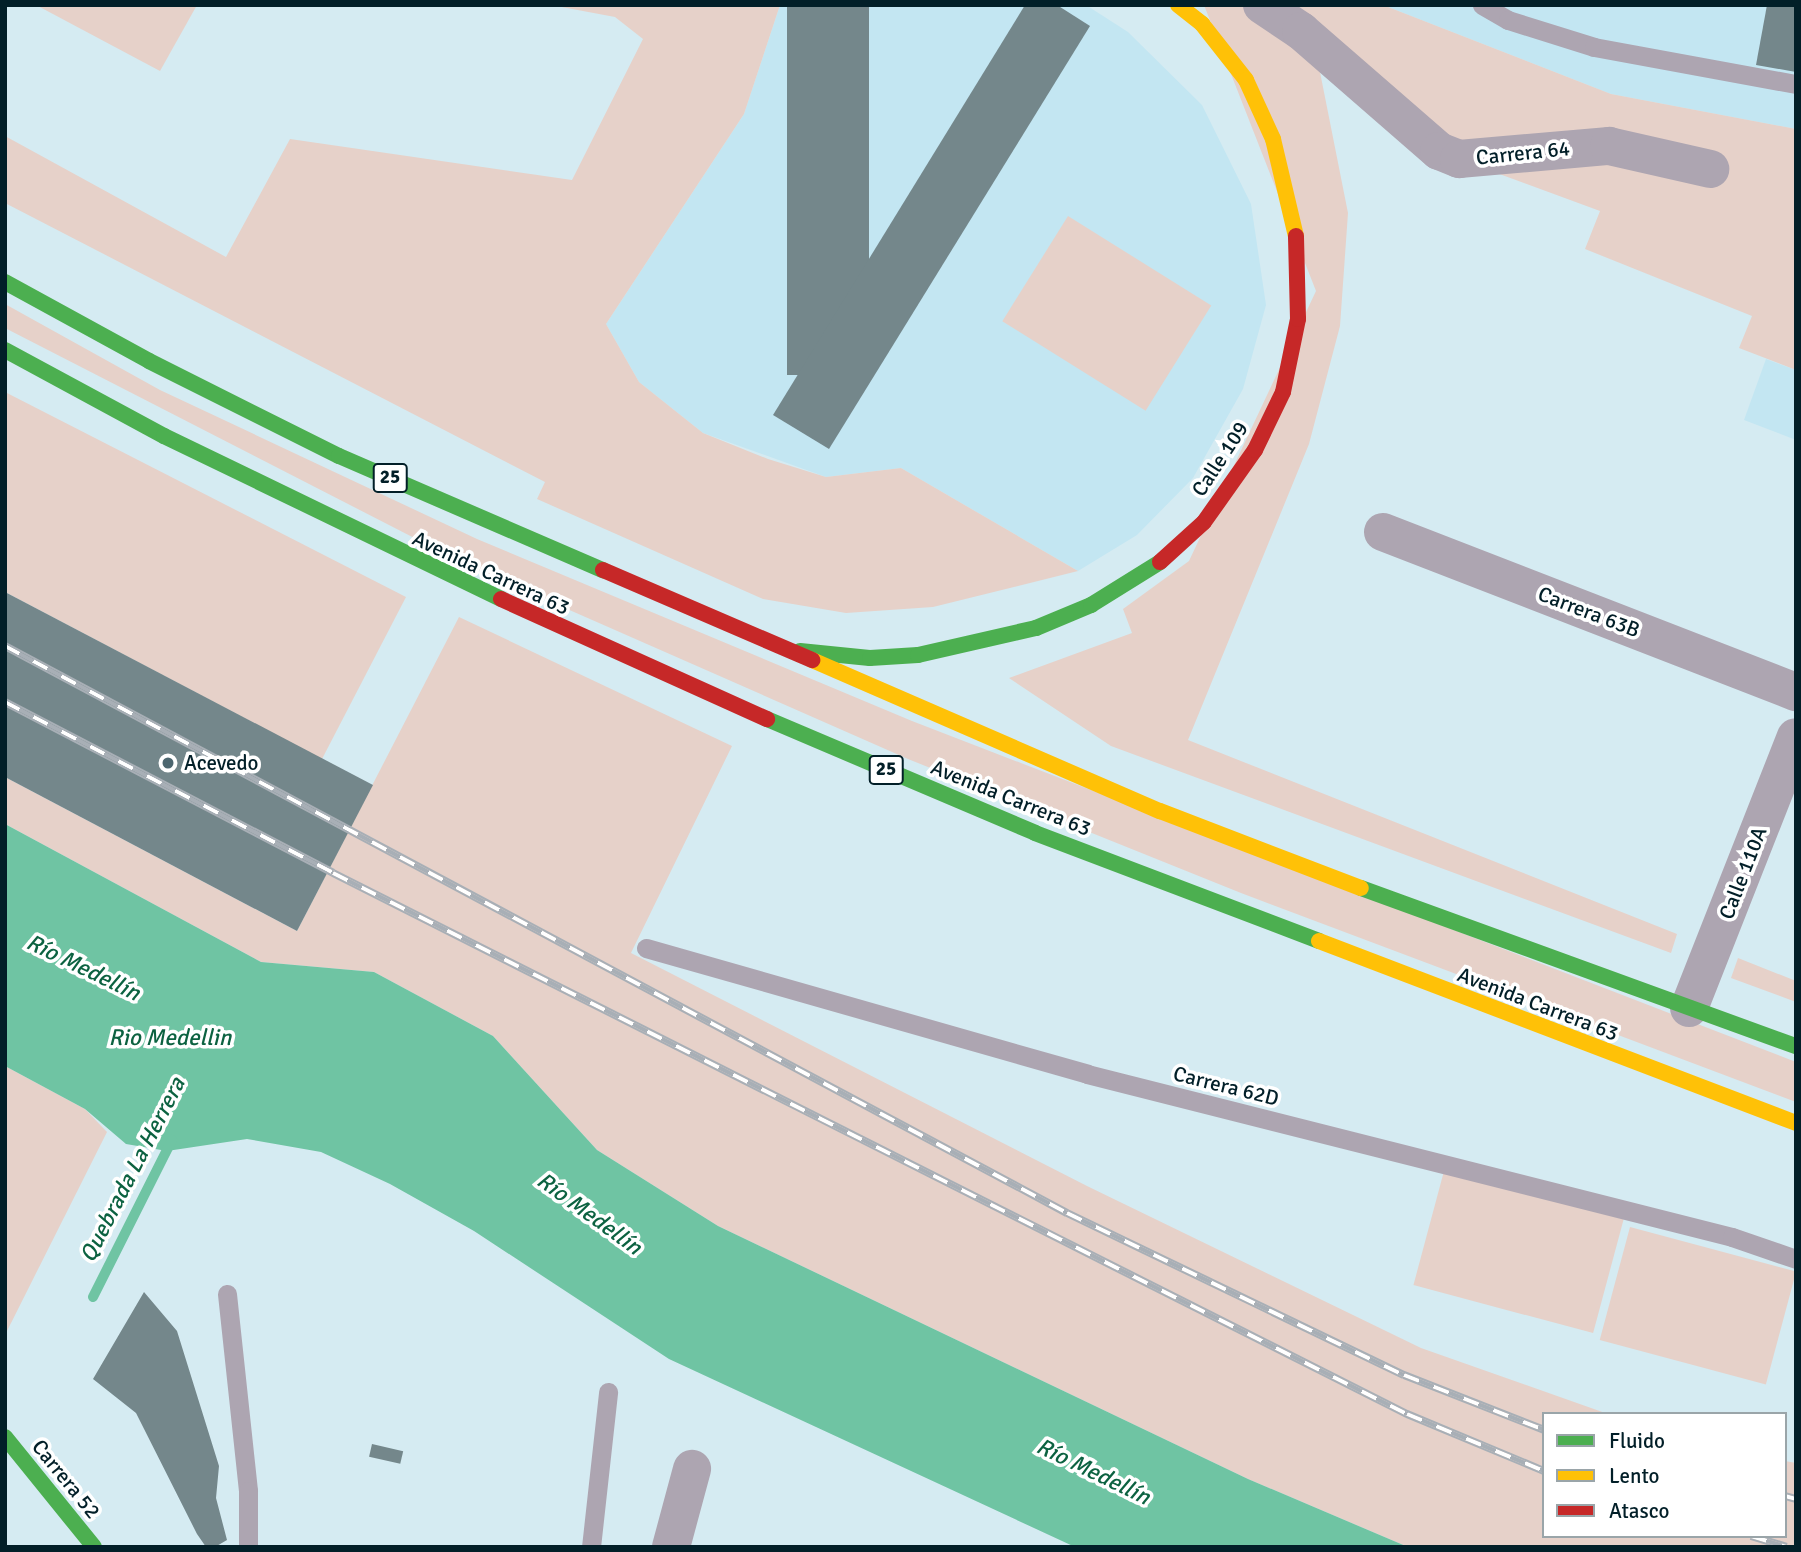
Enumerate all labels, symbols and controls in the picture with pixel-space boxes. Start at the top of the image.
street label: Carrera 64 [1475,136,1571,170]
street label: Calle 109 [1186,417,1254,501]
road number: 25 [372,463,408,494]
street label: Avenida Carrera 63 [409,526,573,620]
street label: Carrera 63B [1535,581,1643,643]
place label: Acevedo [184,750,259,776]
marker: Acevedo [158,753,178,773]
road number: 25 [868,754,903,786]
street label: Avenida Carrera 63 [927,754,1095,842]
street label: Calle 110A [1714,823,1772,923]
water label: Río Medellín [22,929,144,1007]
street label: Avenida Carrera 63 [1454,962,1622,1046]
water label: Rio Medellin [109,1024,231,1052]
street label: Carrera 62D [1171,1061,1281,1111]
water label: Quebrada La Herrera [75,1073,191,1267]
water label: Río Medellín [531,1167,647,1261]
legend [1542,1412,1787,1538]
text: Fluido [1609,1428,1665,1454]
water label: Río Medellín [1032,1433,1154,1511]
street label: Carrera 52 [27,1434,105,1524]
text: Lento [1609,1463,1659,1489]
text: Atasco [1609,1498,1669,1524]

